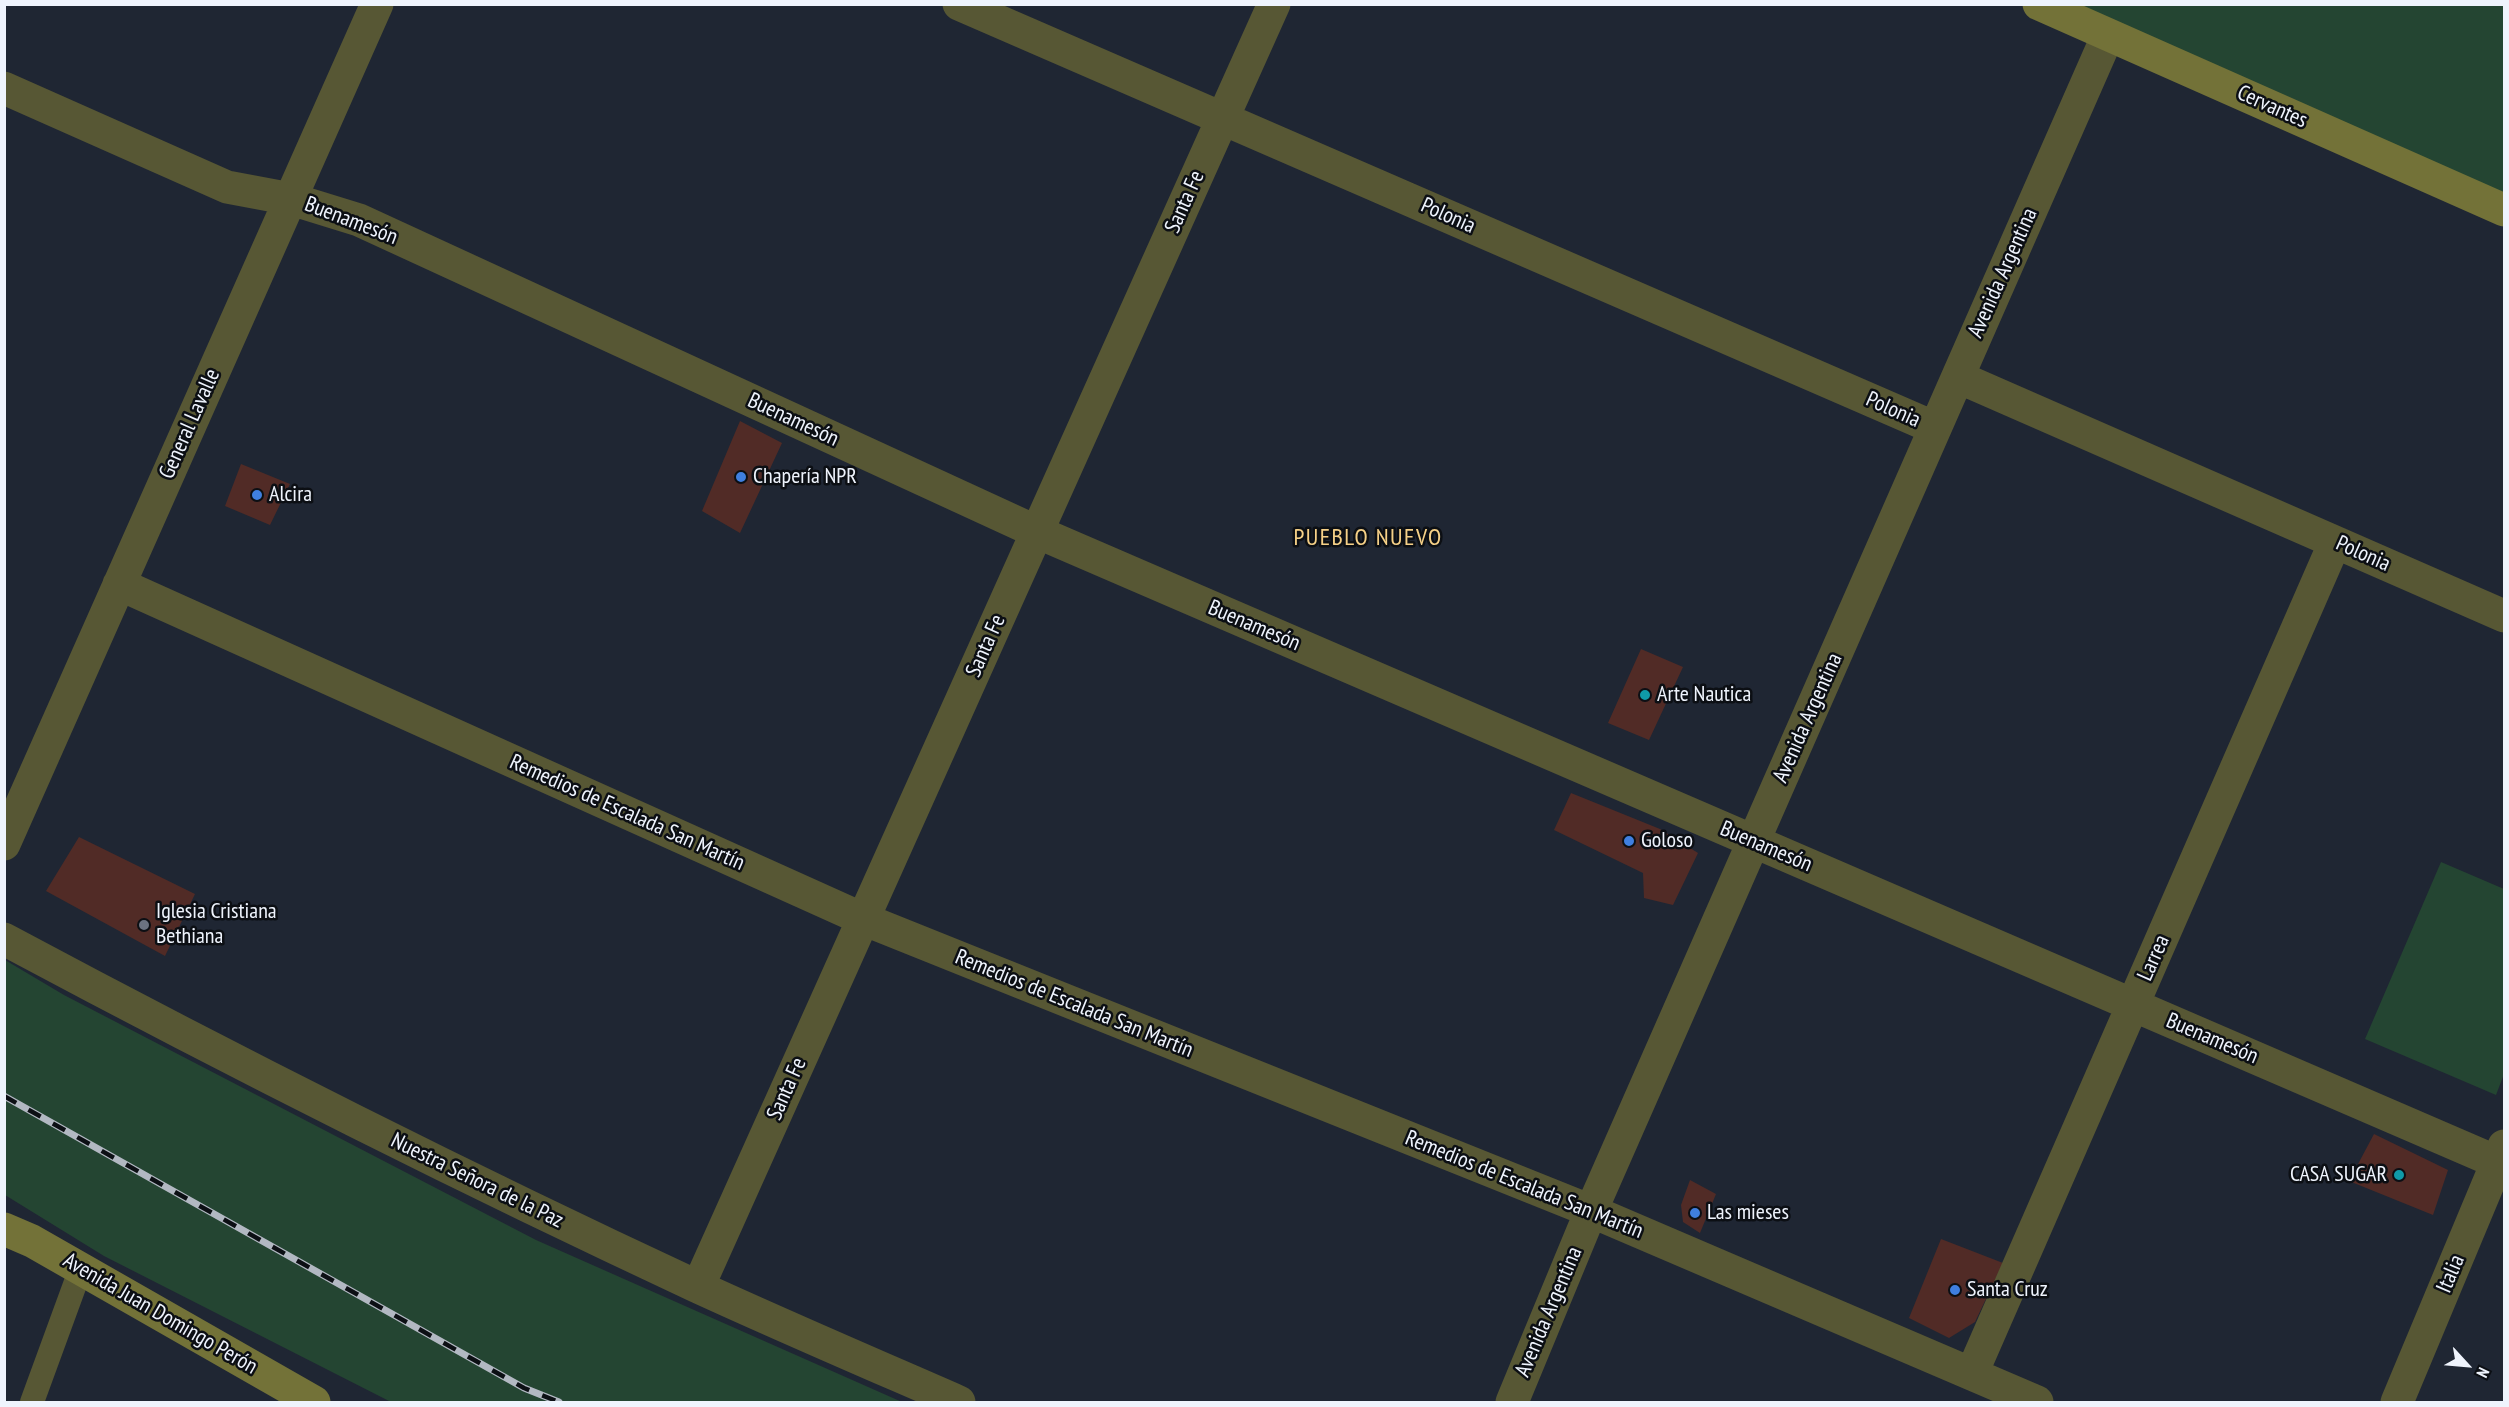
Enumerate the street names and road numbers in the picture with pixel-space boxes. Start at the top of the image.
street label: Cervantes [2233,80,2311,134]
street label: Santa Fe [1160,167,1210,237]
street label: Buenamesón [301,191,401,251]
street label: Polonia [1417,192,1479,240]
street label: Avenida Argentina [1963,204,2043,342]
street label: General Lavalle [154,365,226,483]
street label: Polonia [1862,386,1924,434]
street label: Buenamesón [743,387,843,453]
street label: Polonia [2332,530,2394,578]
street label: Buenamesón [1204,595,1304,657]
street label: Santa Fe [961,611,1011,681]
street label: Avenida Argentina [1768,649,1848,787]
street label: Remedios de Escalada San Martín [506,749,748,877]
street label: Buenamesón [1716,816,1816,878]
street label: Larrea [2132,931,2176,985]
street label: Remedios de Escalada San Martín [951,944,1197,1064]
street label: Buenamesón [2162,1008,2262,1070]
street label: Santa Fe [762,1054,812,1124]
street label: Remedios de Escalada San Martín [1401,1125,1647,1245]
street label: Nuestra Señora de la Paz [386,1128,568,1234]
street label: Avenida Argentina [1510,1243,1588,1381]
street label: Avenida Juan Domingo Perón [58,1248,262,1380]
street label: Italia [2431,1251,2471,1297]

